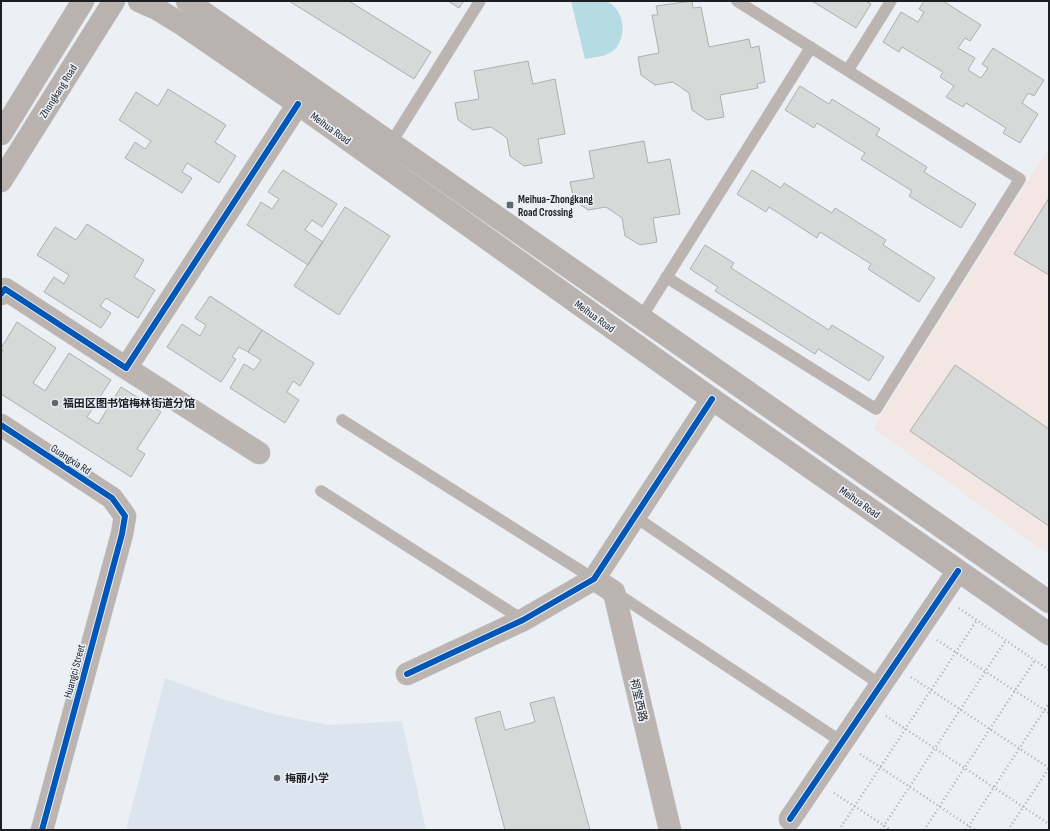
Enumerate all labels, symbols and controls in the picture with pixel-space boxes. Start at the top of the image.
street label: Zhongkang Road [37,62,80,120]
street label: Meihua Road [308,109,354,148]
place label: Meihua-Zhongkang Road Crossing [518,193,593,219]
marker: Meihua-Zhongkang Road Crossing [505,200,515,210]
street label: Meihua Road [572,297,618,336]
place label: 福田区图书馆梅林街道分馆 [63,397,195,410]
marker: 福田区图书馆梅林街道分馆 [50,398,60,408]
street label: Guangxia Rd [48,442,94,477]
street label: Meihua Road [837,484,883,521]
street label: Huangci Street [61,642,88,699]
street label: 祠堂西路 [627,677,650,723]
place label: 梅丽小学 [285,772,329,785]
marker: 梅丽小学 [272,773,282,783]

